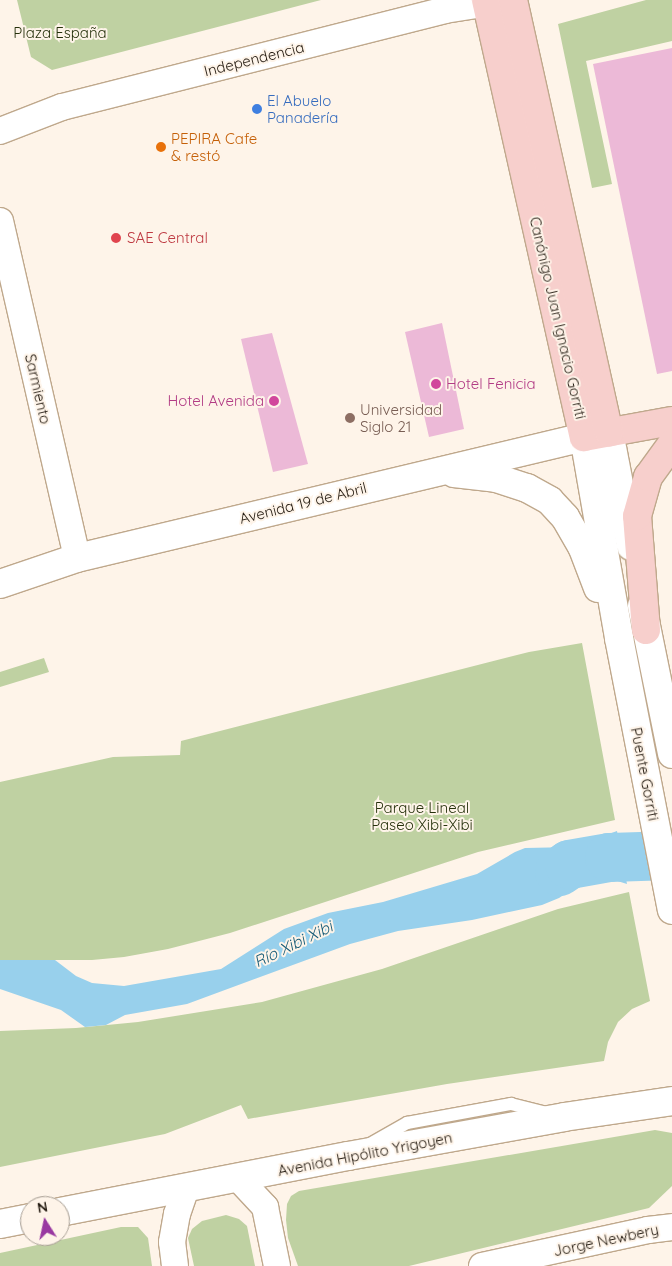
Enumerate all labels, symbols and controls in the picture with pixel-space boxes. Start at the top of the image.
park label: Plaza España [13,24,107,42]
street label: Independencia [202,38,306,80]
place label: El Abuelo Panadería [267,91,338,126]
marker: El Abuelo Panadería [251,103,263,115]
place label: PEPIRA Cafe & restó [171,129,257,164]
marker: PEPIRA Cafe & restó [155,141,167,153]
street label: Canónigo Juan Ignacio Gorriti [526,215,590,421]
place label: SAE Central [127,229,208,247]
marker: SAE Central [109,231,123,245]
street label: Sarmiento [21,352,55,426]
place label: Hotel Fenicia [446,375,536,393]
marker: Hotel Fenicia [430,378,442,390]
place label: Hotel Avenida [167,392,264,410]
marker: Hotel Avenida [268,395,280,407]
place label: Universidad Siglo 21 [360,400,442,435]
marker: Universidad Siglo 21 [344,412,356,424]
street label: Avenida 19 de Abril [237,478,369,528]
street label: Puente Gorriti [627,726,663,822]
park label: Parque Lineal Paseo Xibi-Xibi [371,798,473,833]
water label: Río Xibi Xibi [251,917,335,971]
street label: Avenida Hipólito Yrigoyen [276,1128,454,1180]
north arrow [20,1196,70,1246]
text: N [36,1197,49,1217]
street label: Jorge Newbery [552,1220,660,1260]

